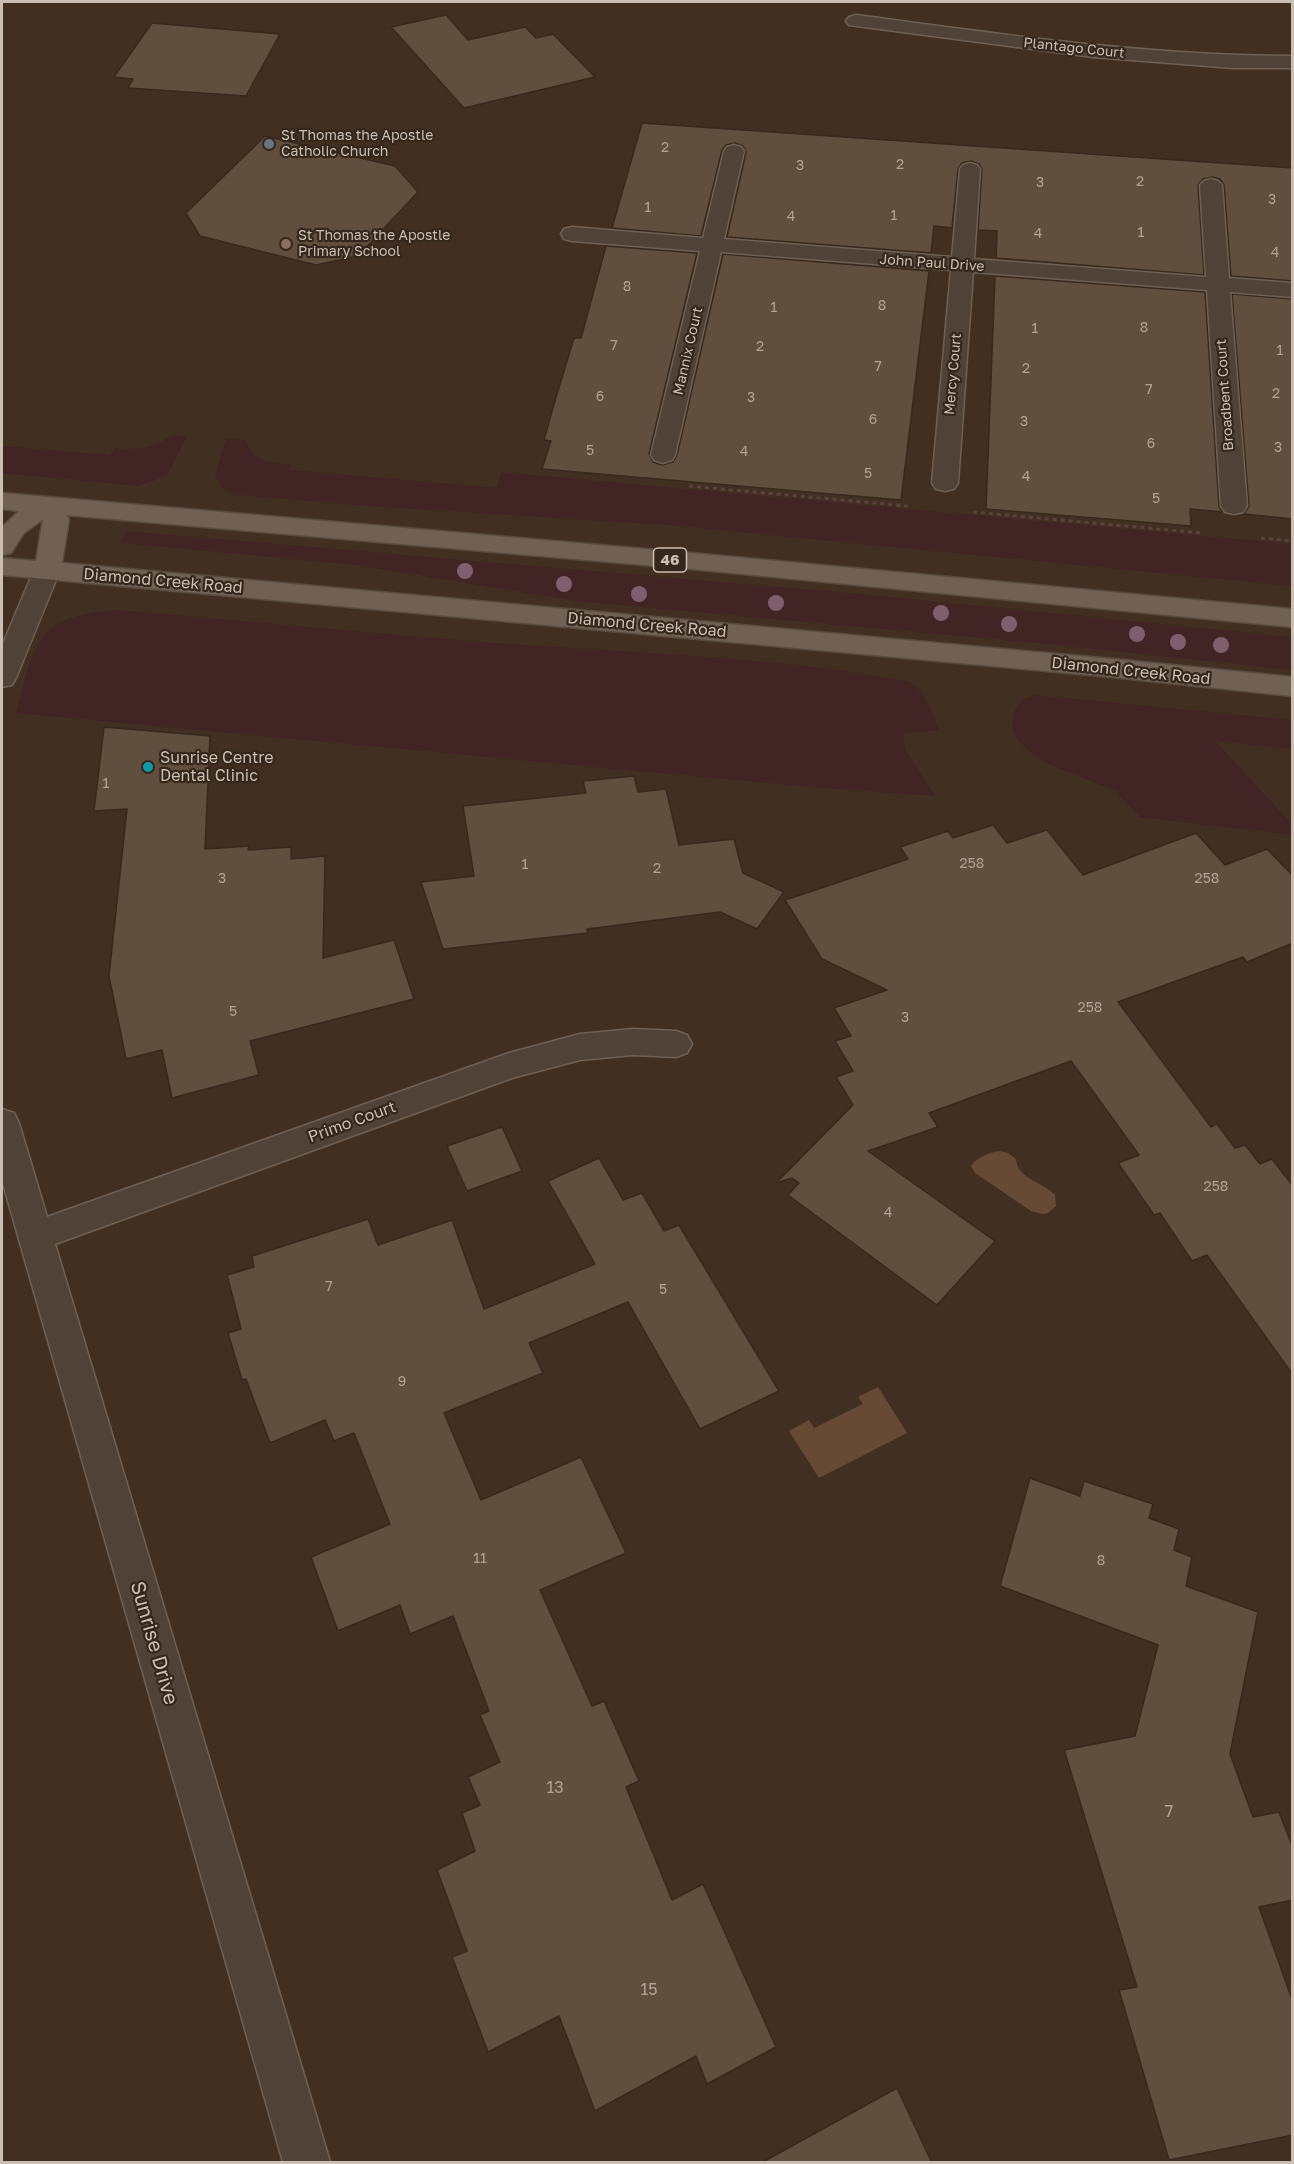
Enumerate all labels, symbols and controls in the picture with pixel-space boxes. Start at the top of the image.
street label: Plantago Court [1023,34,1125,62]
place label: St Thomas the Apostle Catholic Church [281,128,433,160]
marker: St Thomas the Apostle Catholic Church [262,137,276,151]
house number: 2 [661,140,669,156]
house number: 2 [896,157,904,173]
house number: 3 [796,158,804,174]
house number: 2 [1136,174,1144,190]
house number: 3 [1036,175,1044,191]
house number: 3 [1268,192,1276,208]
house number: 1 [645,200,651,216]
house number: 1 [891,208,897,224]
house number: 4 [787,209,795,225]
house number: 1 [1138,225,1144,241]
house number: 4 [1034,226,1042,242]
place label: St Thomas the Apostle Primary School [298,228,450,260]
marker: St Thomas the Apostle Primary School [279,237,293,251]
house number: 4 [1271,245,1279,261]
street label: John Paul Drive [879,251,985,275]
house number: 8 [623,279,631,295]
house number: 8 [878,298,886,314]
house number: 1 [771,300,777,316]
street label: Mannix Court [670,305,706,397]
house number: 8 [1140,320,1148,336]
house number: 1 [1032,321,1038,337]
street label: Mercy Court [941,332,965,416]
house number: 7 [610,338,618,354]
house number: 2 [756,339,764,355]
street label: Broadbent Court [1213,339,1237,451]
house number: 1 [1277,343,1283,359]
house number: 7 [874,359,882,375]
house number: 2 [1022,361,1030,377]
house number: 7 [1145,382,1153,398]
house number: 2 [1272,386,1280,402]
house number: 6 [596,389,604,405]
house number: 3 [747,390,755,406]
house number: 6 [869,412,877,428]
house number: 3 [1020,414,1028,430]
house number: 6 [1147,436,1155,452]
house number: 3 [1274,440,1282,456]
house number: 5 [586,443,594,459]
house number: 4 [740,444,748,460]
house number: 5 [864,466,872,482]
house number: 4 [1022,469,1030,485]
house number: 5 [1152,491,1160,507]
road number: 46 [654,548,686,572]
street label: Diamond Creek Road [83,564,243,598]
street label: Diamond Creek Road [567,608,727,642]
street label: Diamond Creek Road [1051,653,1211,689]
place label: Sunrise Centre Dental Clinic [160,748,274,786]
marker: Sunrise Centre Dental Clinic [141,760,155,774]
house number: 1 [103,776,109,792]
house number: 258 [960,856,984,872]
house number: 1 [522,857,528,873]
house number: 2 [653,861,661,877]
house number: 3 [218,871,226,887]
house number: 258 [1195,871,1219,887]
house number: 258 [1078,1000,1102,1016]
house number: 5 [229,1004,237,1020]
house number: 3 [901,1010,909,1026]
street label: Primo Court [306,1097,398,1147]
house number: 258 [1204,1179,1228,1195]
house number: 4 [884,1205,892,1221]
house number: 7 [325,1279,333,1295]
house number: 5 [659,1282,667,1298]
house number: 9 [398,1374,406,1390]
house number: 11 [473,1551,487,1567]
house number: 8 [1097,1553,1105,1569]
street label: Sunrise Drive [125,1579,183,1707]
house number: 13 [546,1778,564,1798]
house number: 7 [1165,1802,1173,1822]
house number: 15 [640,1980,658,2000]

